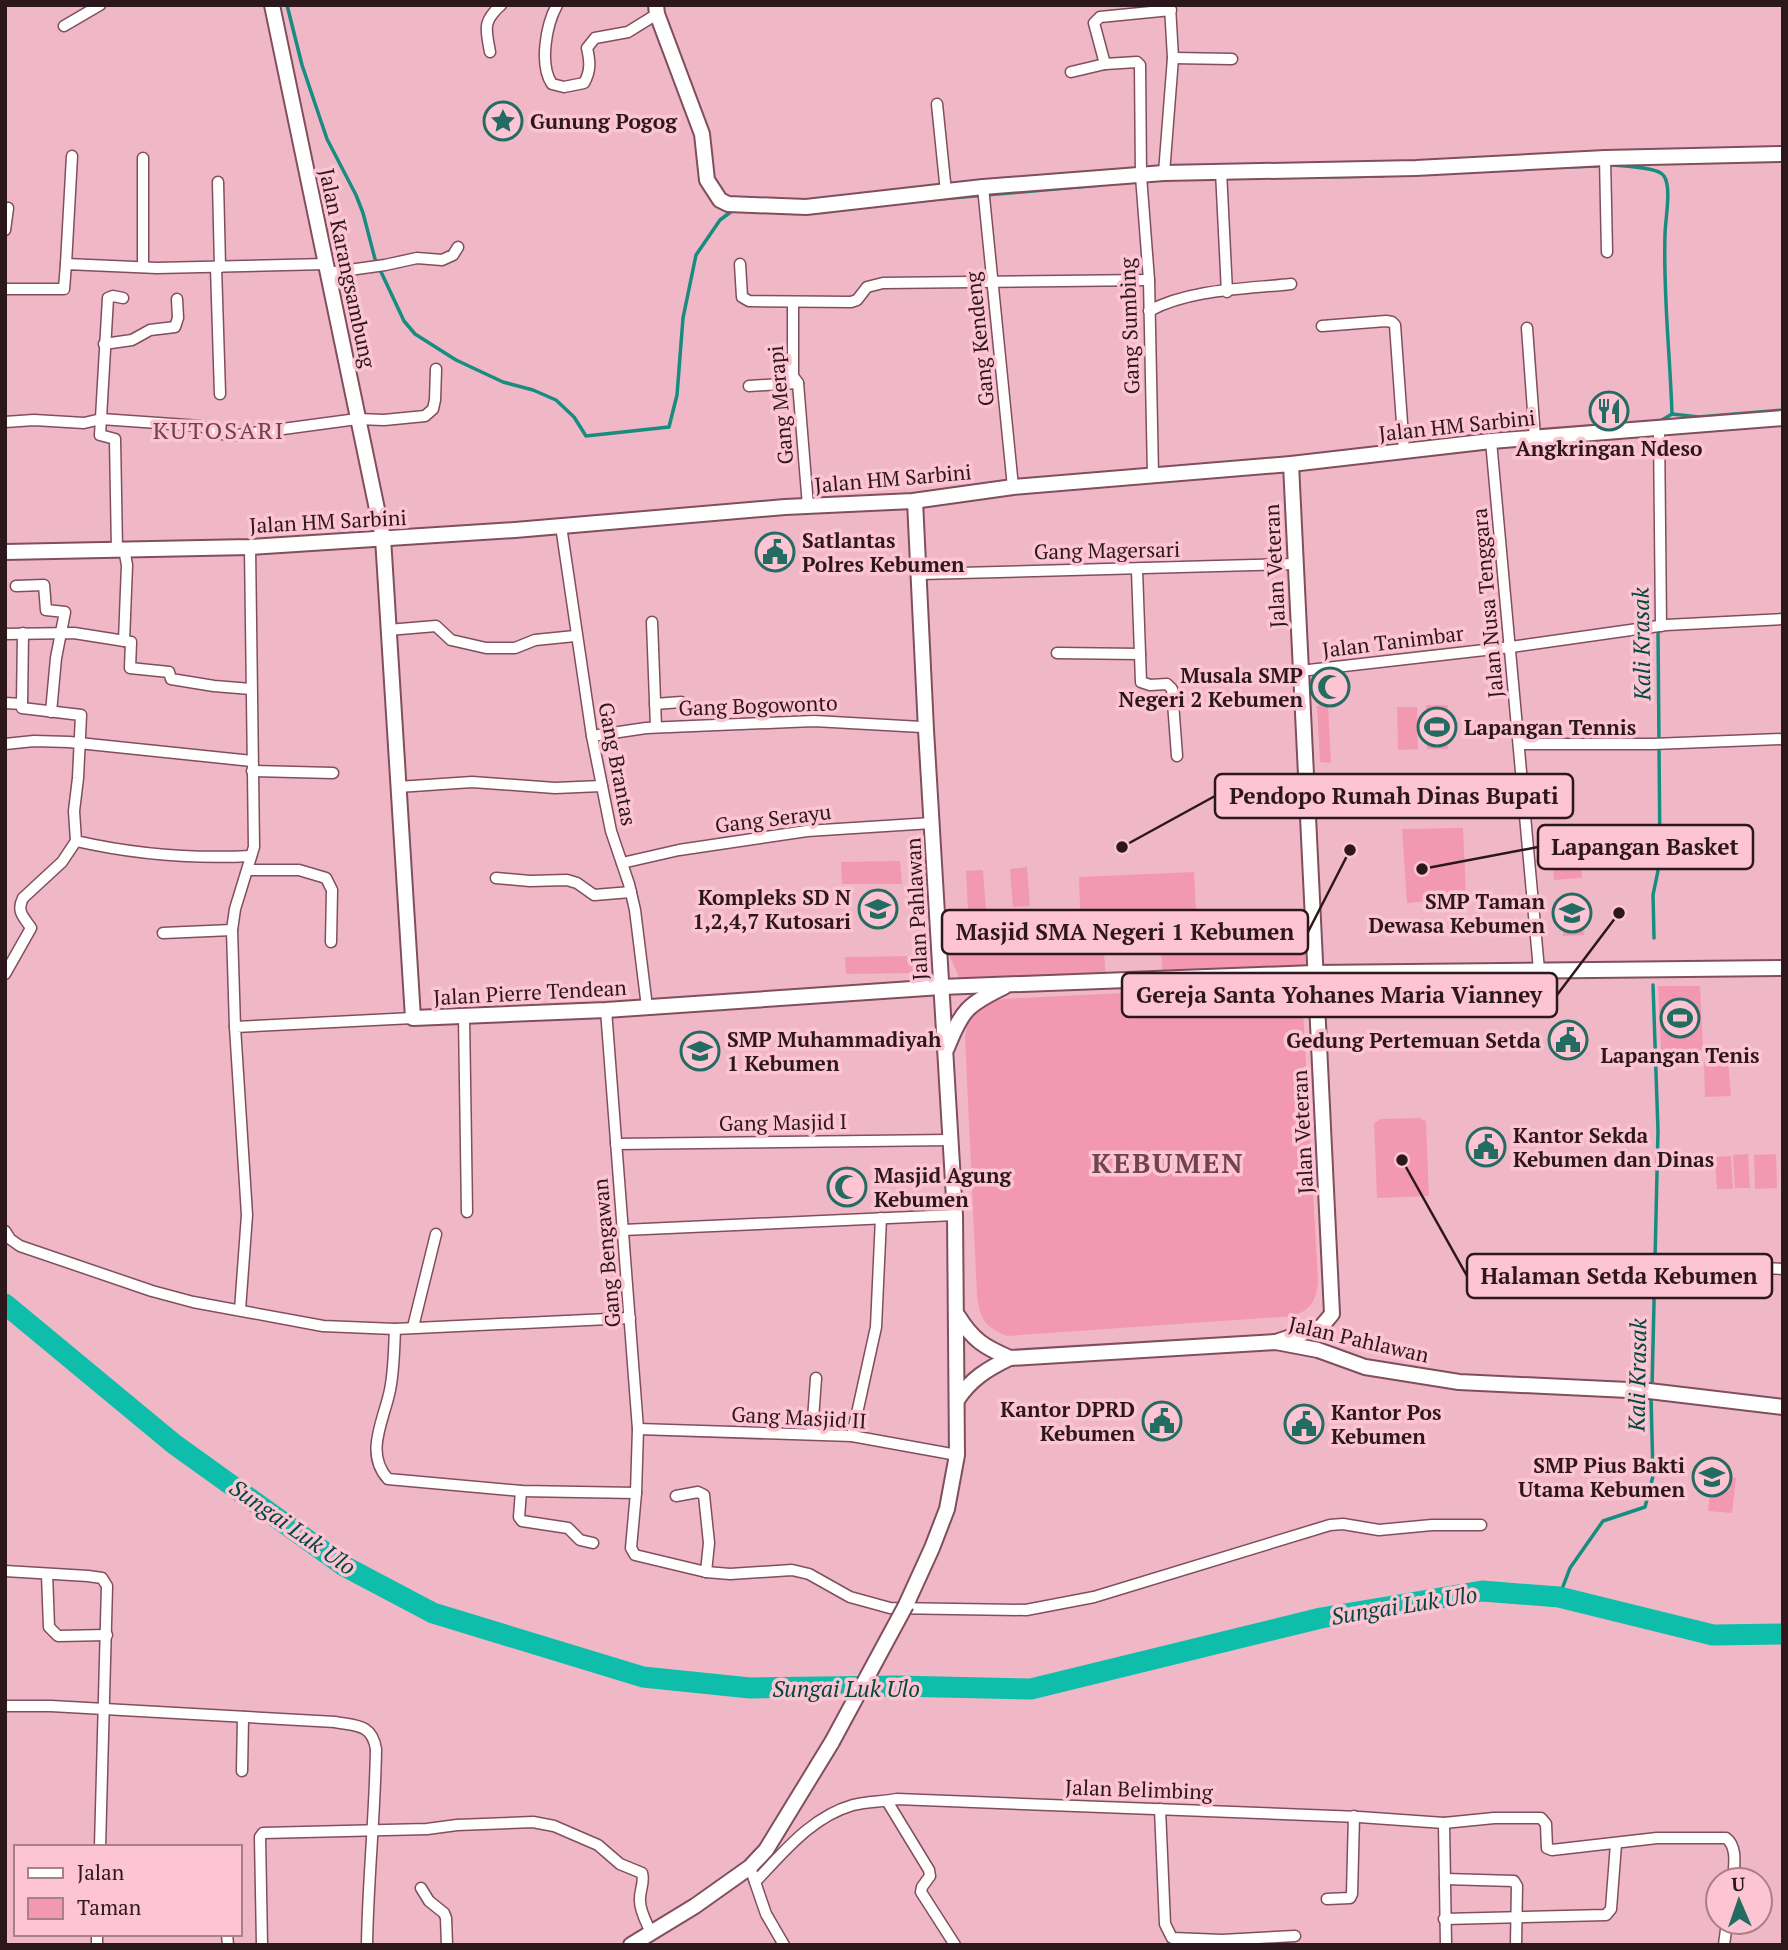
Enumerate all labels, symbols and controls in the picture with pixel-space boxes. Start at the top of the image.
place icon: Gunung Pogog [482,100,524,142]
place label: Gunung Pogog [530,107,678,135]
street label: Jalan Karangsambung [313,166,383,371]
street label: Gang Sumbing [1113,256,1145,395]
street label: Gang Kendeng [958,269,1000,408]
street label: Gang Merapi [761,344,799,466]
restaurant icon: Angkringan Ndeso [1588,390,1630,432]
street label: Jalan HM Sarbini [1377,403,1537,447]
district label: KUTOSARI [153,414,285,446]
place label: Angkringan Ndeso [1516,434,1702,462]
street label: Jalan HM Sarbini [813,457,973,499]
street label: Jalan HM Sarbini [249,503,407,539]
street label: Jalan Veteran [1257,503,1291,629]
street label: Jalan Nusa Tenggara [1465,506,1509,699]
place label: Satlantas Polres Kebumen [802,526,965,578]
public building icon: Satlantas Polres Kebumen [754,531,796,573]
street label: Gang Magersari [1034,535,1180,565]
water label: Kali Krasak [1624,586,1658,702]
street label: Jalan Tanimbar [1321,618,1465,664]
place label: Musala SMP Negeri 2 Kebumen [1119,661,1303,713]
mosque icon: Musala SMP Negeri 2 Kebumen [1309,666,1351,708]
street label: Gang Bogowonto [678,688,838,722]
street label: Gang Brantas [592,700,644,828]
sports icon: Lapangan Tennis [1416,706,1458,748]
place label: Lapangan Tennis [1464,713,1636,741]
callout: Pendopo Rumah Dinas Bupati [1215,774,1573,818]
text: Pendopo Rumah Dinas Bupati [1229,780,1559,811]
street label: Gang Serayu [713,797,833,839]
callout: Lapangan Basket [1538,825,1753,869]
text: Lapangan Basket [1551,831,1739,862]
street label: Jalan Pahlawan [898,836,934,981]
place label: Kompleks SD N 1,2,4,7 Kutosari [693,883,851,935]
place label: SMP Taman Dewasa Kebumen [1369,887,1545,939]
school or university icon: Kompleks SD N 1,2,4,7 Kutosari [857,888,899,930]
school or university icon: SMP Taman Dewasa Kebumen [1551,892,1593,934]
callout: Masjid SMA Negeri 1 Kebumen [942,910,1308,954]
text: Masjid SMA Negeri 1 Kebumen [956,916,1294,947]
street label: Jalan Pierre Tendean [433,973,628,1011]
callout: Gereja Santa Yohanes Maria Vianney [1122,973,1557,1017]
text: Gereja Santa Yohanes Maria Vianney [1136,979,1543,1010]
sports icon: Lapangan Tenis [1659,997,1701,1039]
public building icon: Gedung Pertemuan Setda [1547,1019,1589,1061]
place label: SMP Muhammadiyah 1 Kebumen [727,1025,942,1077]
place label: Gedung Pertemuan Setda [1286,1026,1541,1054]
school or university icon: SMP Muhammadiyah 1 Kebumen [679,1030,721,1072]
place label: Lapangan Tenis [1601,1041,1759,1069]
street label: Jalan Veteran [1285,1069,1319,1195]
street label: Gang Masjid I [719,1107,847,1137]
place label: Kantor Sekda Kebumen dan Dinas [1513,1121,1714,1173]
public building icon: Kantor Sekda Kebumen dan Dinas [1465,1126,1507,1168]
district label: KEBUMEN [1091,1144,1245,1181]
place label: Masjid Agung Kebumen [874,1161,1012,1213]
mosque icon: Masjid Agung Kebumen [826,1166,868,1208]
street label: Gang Bengawan [585,1177,626,1329]
callout: Halaman Setda Kebumen [1467,1254,1772,1298]
text: Halaman Setda Kebumen [1480,1260,1758,1291]
street label: Jalan Pahlawan [1286,1309,1432,1369]
water label: Kali Krasak [1620,1317,1654,1433]
place label: Kantor DPRD Kebumen [1000,1395,1135,1447]
place label: Kantor Pos Kebumen [1331,1398,1441,1450]
street label: Gang Masjid II [731,1399,867,1435]
public building icon: Kantor DPRD Kebumen [1141,1400,1183,1442]
public building icon: Kantor Pos Kebumen [1283,1403,1325,1445]
place label: SMP Pius Bakti Utama Kebumen [1518,1451,1685,1503]
school or university icon: SMP Pius Bakti Utama Kebumen [1691,1456,1733,1498]
water label: Sungai Luk Ulo [224,1472,362,1582]
water label: Sungai Luk Ulo [1329,1578,1479,1632]
water label: Sungai Luk Ulo [772,1673,920,1704]
street label: Jalan Belimbing [1065,1772,1214,1806]
legend [14,1845,242,1936]
text: Jalan [77,1858,125,1886]
north arrow [1704,1866,1774,1936]
text: U [1731,1871,1746,1896]
text: Taman [77,1893,142,1921]

